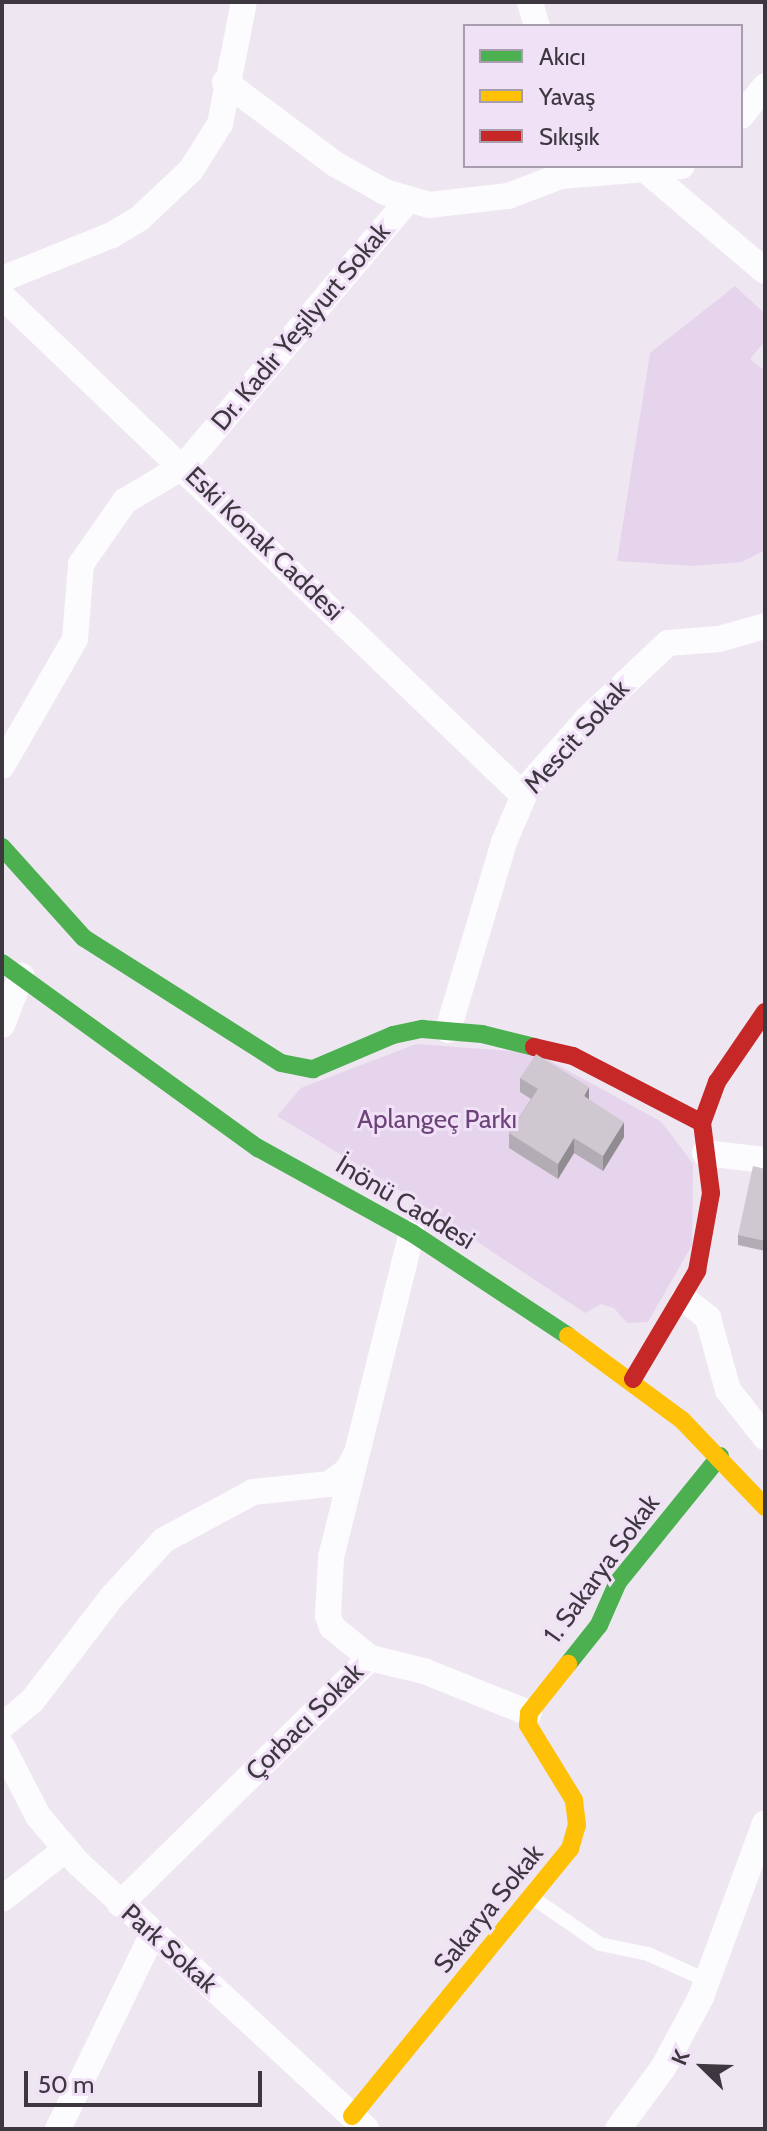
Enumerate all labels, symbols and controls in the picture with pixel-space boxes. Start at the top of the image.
legend [463,24,743,168]
text: Akıcı [539,42,586,71]
text: Yavaş [539,82,595,111]
text: Sıkışık [539,122,600,151]
street label: Dr. Kadir Yeşilyurt Sokak [205,217,397,437]
street label: Eski Konak Caddesi [178,461,350,627]
street label: Mescit Sokak [518,674,636,800]
park label: Aplangeç Parkı [357,1104,517,1136]
street label: İnönü Caddesi [330,1149,480,1257]
street label: 1. Sakarya Sokak [538,1489,666,1649]
street label: Çorbacı Sokak [240,1657,370,1787]
street label: Sakarya Sokak [428,1838,550,1980]
street label: Park Sokak [115,1898,223,2000]
north arrow [663,2027,743,2107]
text: K [665,2046,696,2069]
scale bar [28,2055,266,2105]
text: 50 m [38,2070,94,2099]

